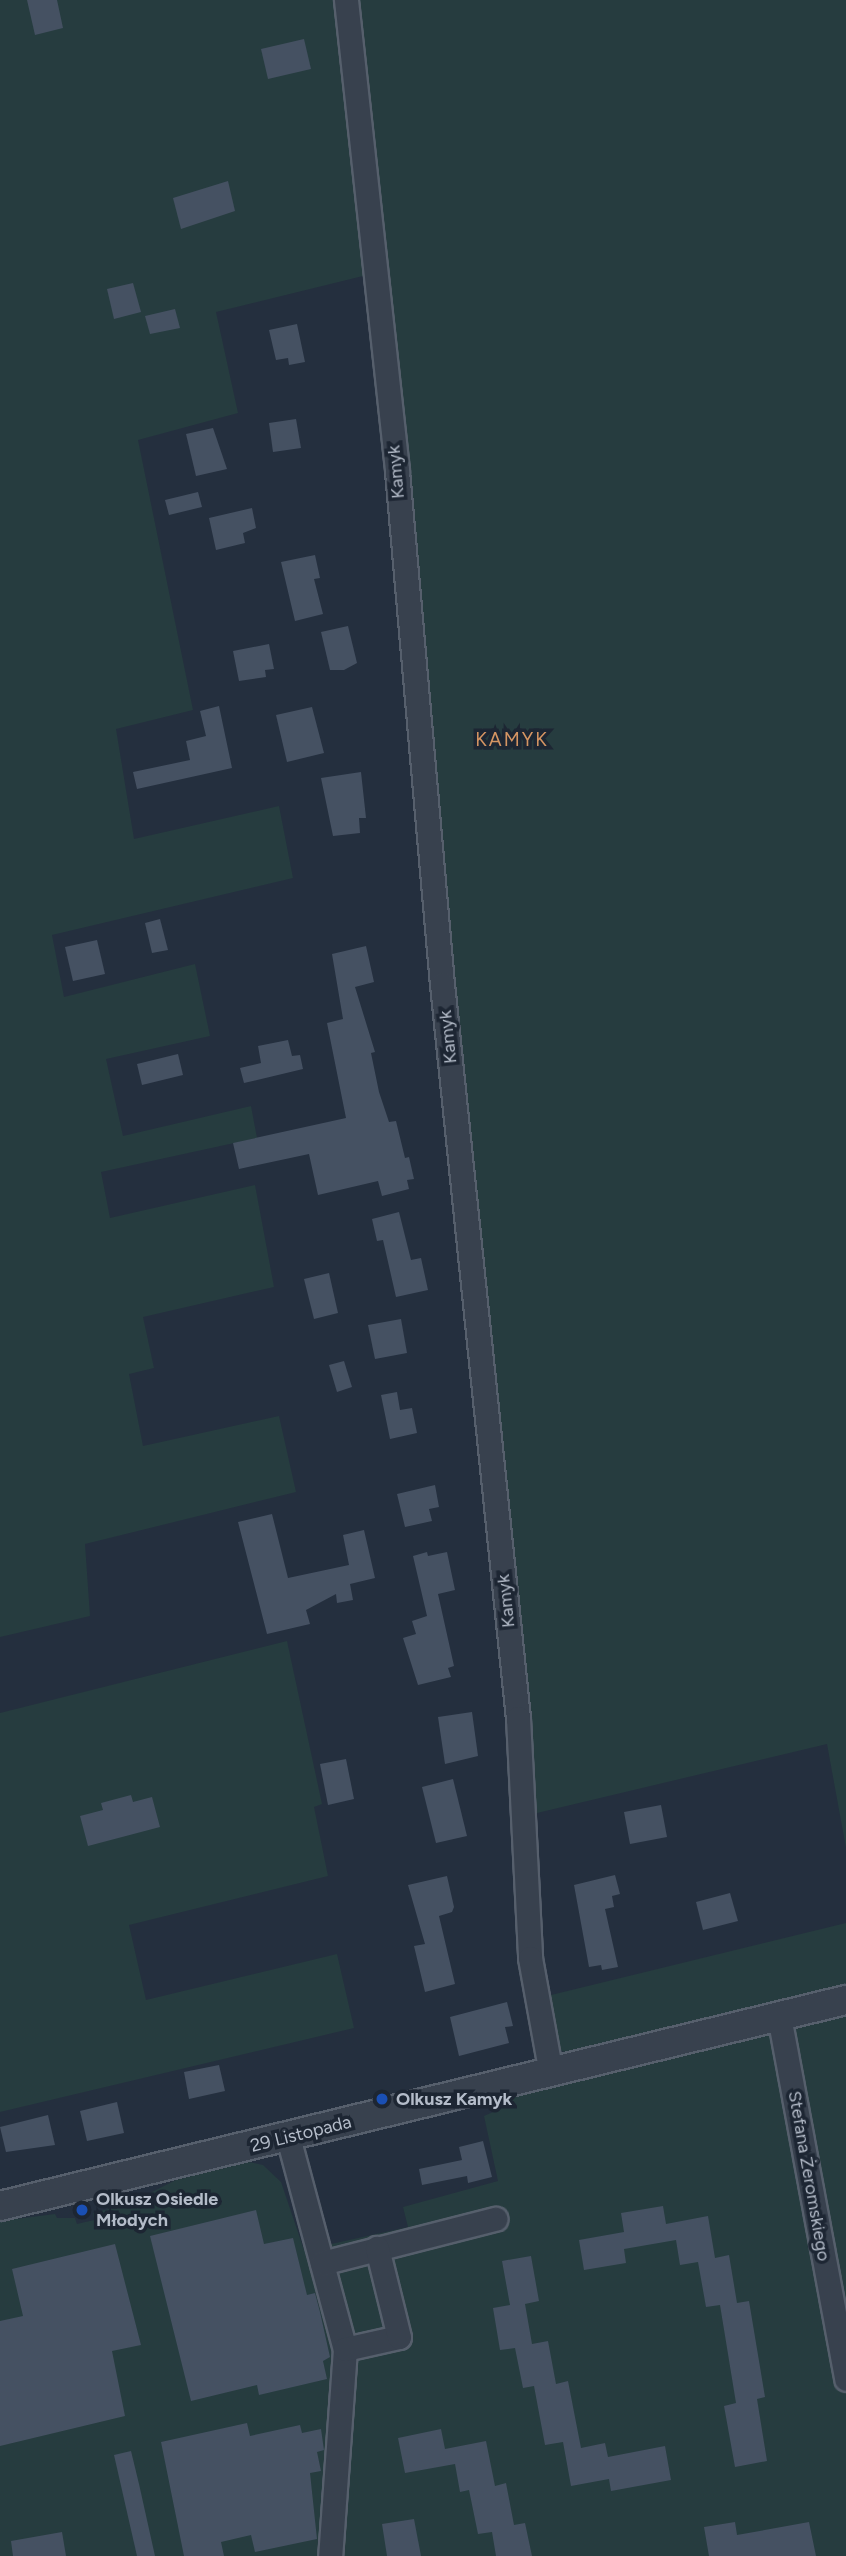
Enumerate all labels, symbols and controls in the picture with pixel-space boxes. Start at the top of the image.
street label: Kamyk [383,444,409,500]
district label: KAMYK [476,729,548,751]
street label: Kamyk [434,1009,462,1065]
street label: Kamyk [492,1573,520,1629]
place label: Olkusz Kamyk [396,2088,512,2110]
street label: Stefana Żeromskiego [783,2089,835,2263]
marker: Olkusz Kamyk [374,2091,390,2107]
street label: 29 Listopada [248,2111,354,2157]
place label: Olkusz Osiedle Młodych [96,2189,218,2232]
marker: Olkusz Osiedle Młodych [74,2202,90,2218]

